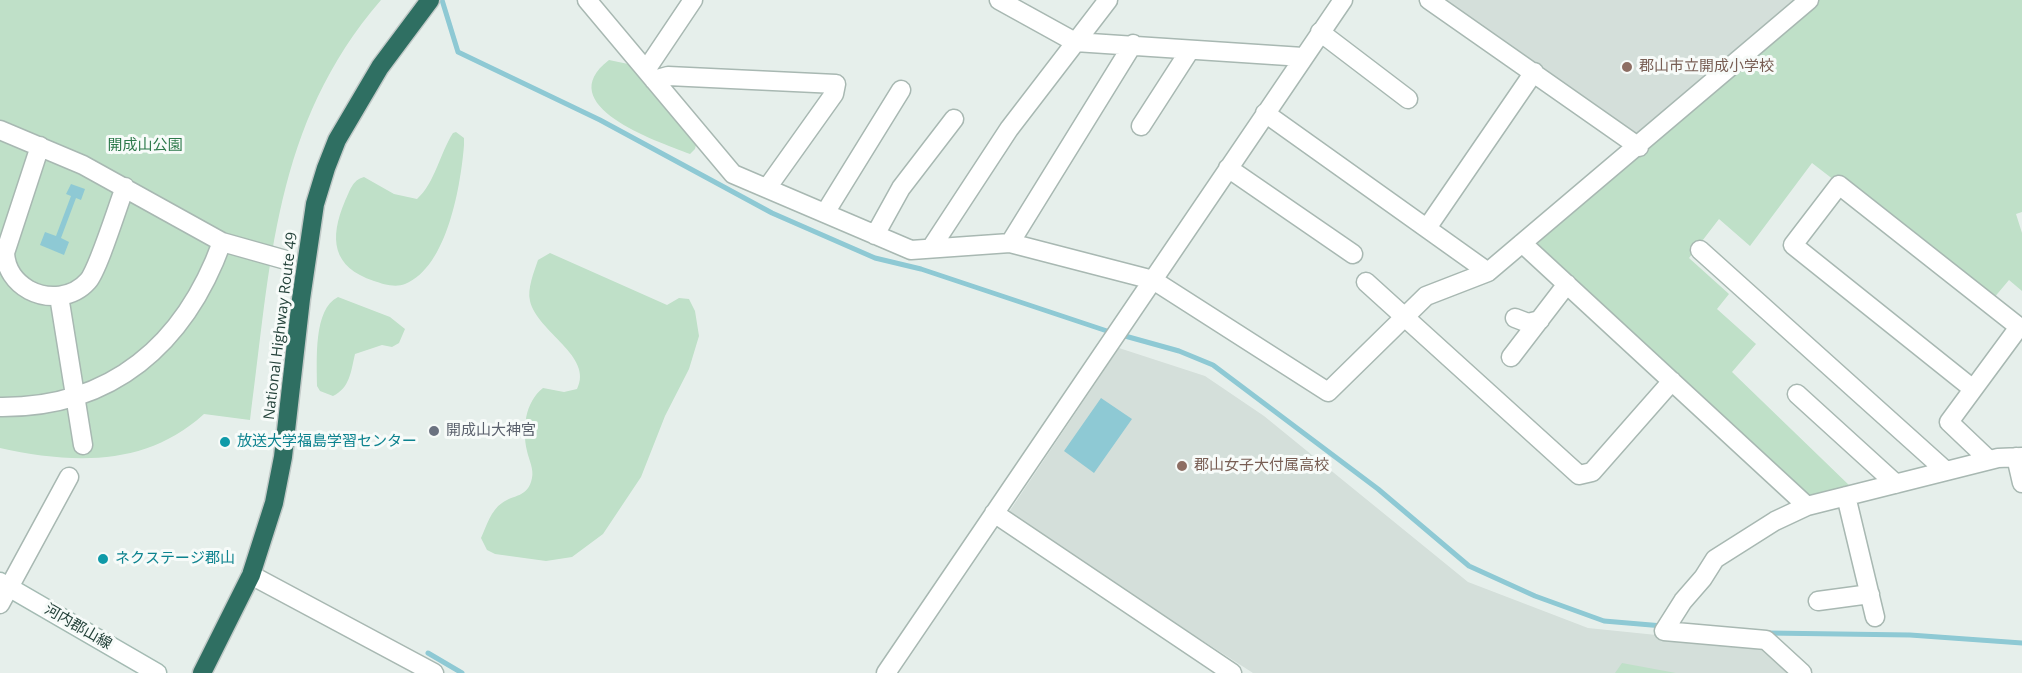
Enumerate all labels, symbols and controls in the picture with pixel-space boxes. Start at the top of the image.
place label: 郡山市立開成小学校 [1639,58,1774,76]
marker: 郡山市立開成小学校 [1620,60,1634,74]
park label: 開成山公園 [108,137,182,155]
street label: National Highway Route 49 [261,231,301,421]
place label: 開成山大神宮 [446,422,536,440]
marker: 開成山大神宮 [427,424,441,438]
place label: 放送大学福島学習センター [237,433,417,451]
marker: 放送大学福島学習センター [218,435,232,449]
place label: 郡山女子大付属高校 [1194,457,1329,475]
marker: 郡山女子大付属高校 [1175,459,1189,473]
place label: ネクステージ郡山 [115,550,235,568]
marker: ネクステージ郡山 [96,552,110,566]
street label: 河内郡山線 [41,600,115,654]

